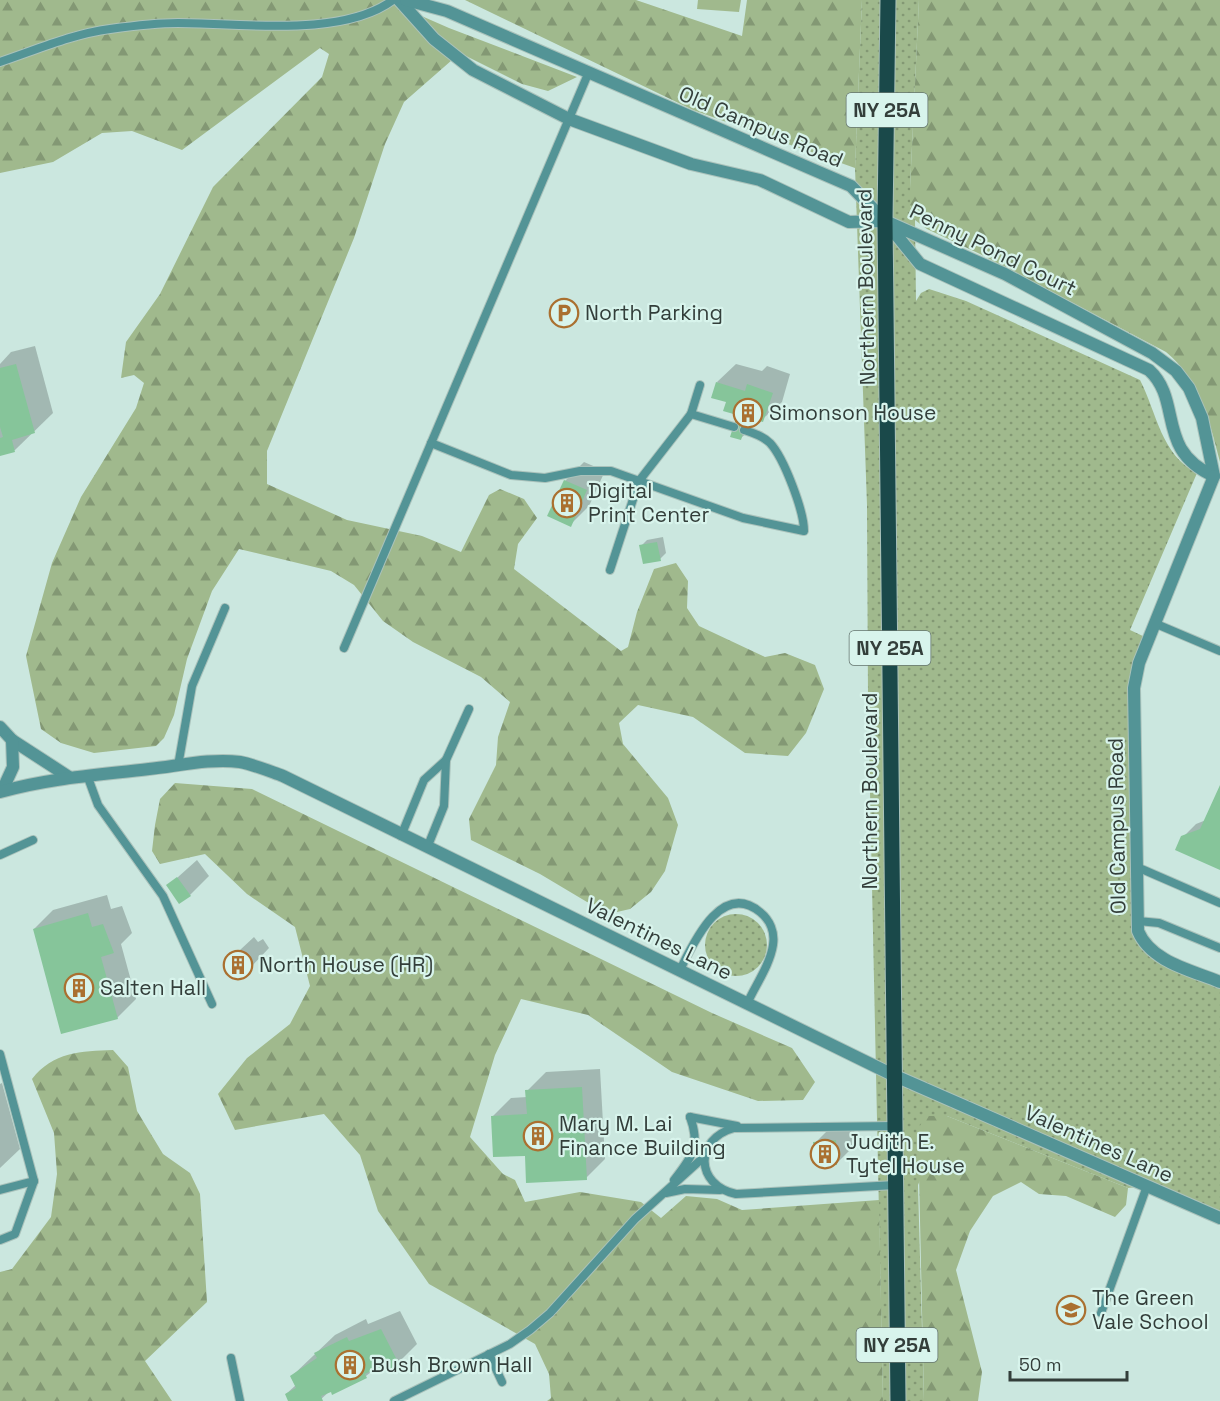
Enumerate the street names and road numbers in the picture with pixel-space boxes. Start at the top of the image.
street label: Old Campus Road [675,80,848,173]
road number: NY 25A [846,93,928,127]
street label: Northern Boulevard [850,188,881,386]
street label: Penny Pond Court [905,197,1081,302]
road number: NY 25A [850,631,930,665]
street label: Northern Boulevard [856,693,883,889]
street label: Old Campus Road [1101,738,1132,914]
street label: Valentines Lane [581,891,737,986]
street label: Valentines Lane [1021,1099,1178,1188]
road number: NY 25A [856,1328,938,1362]

